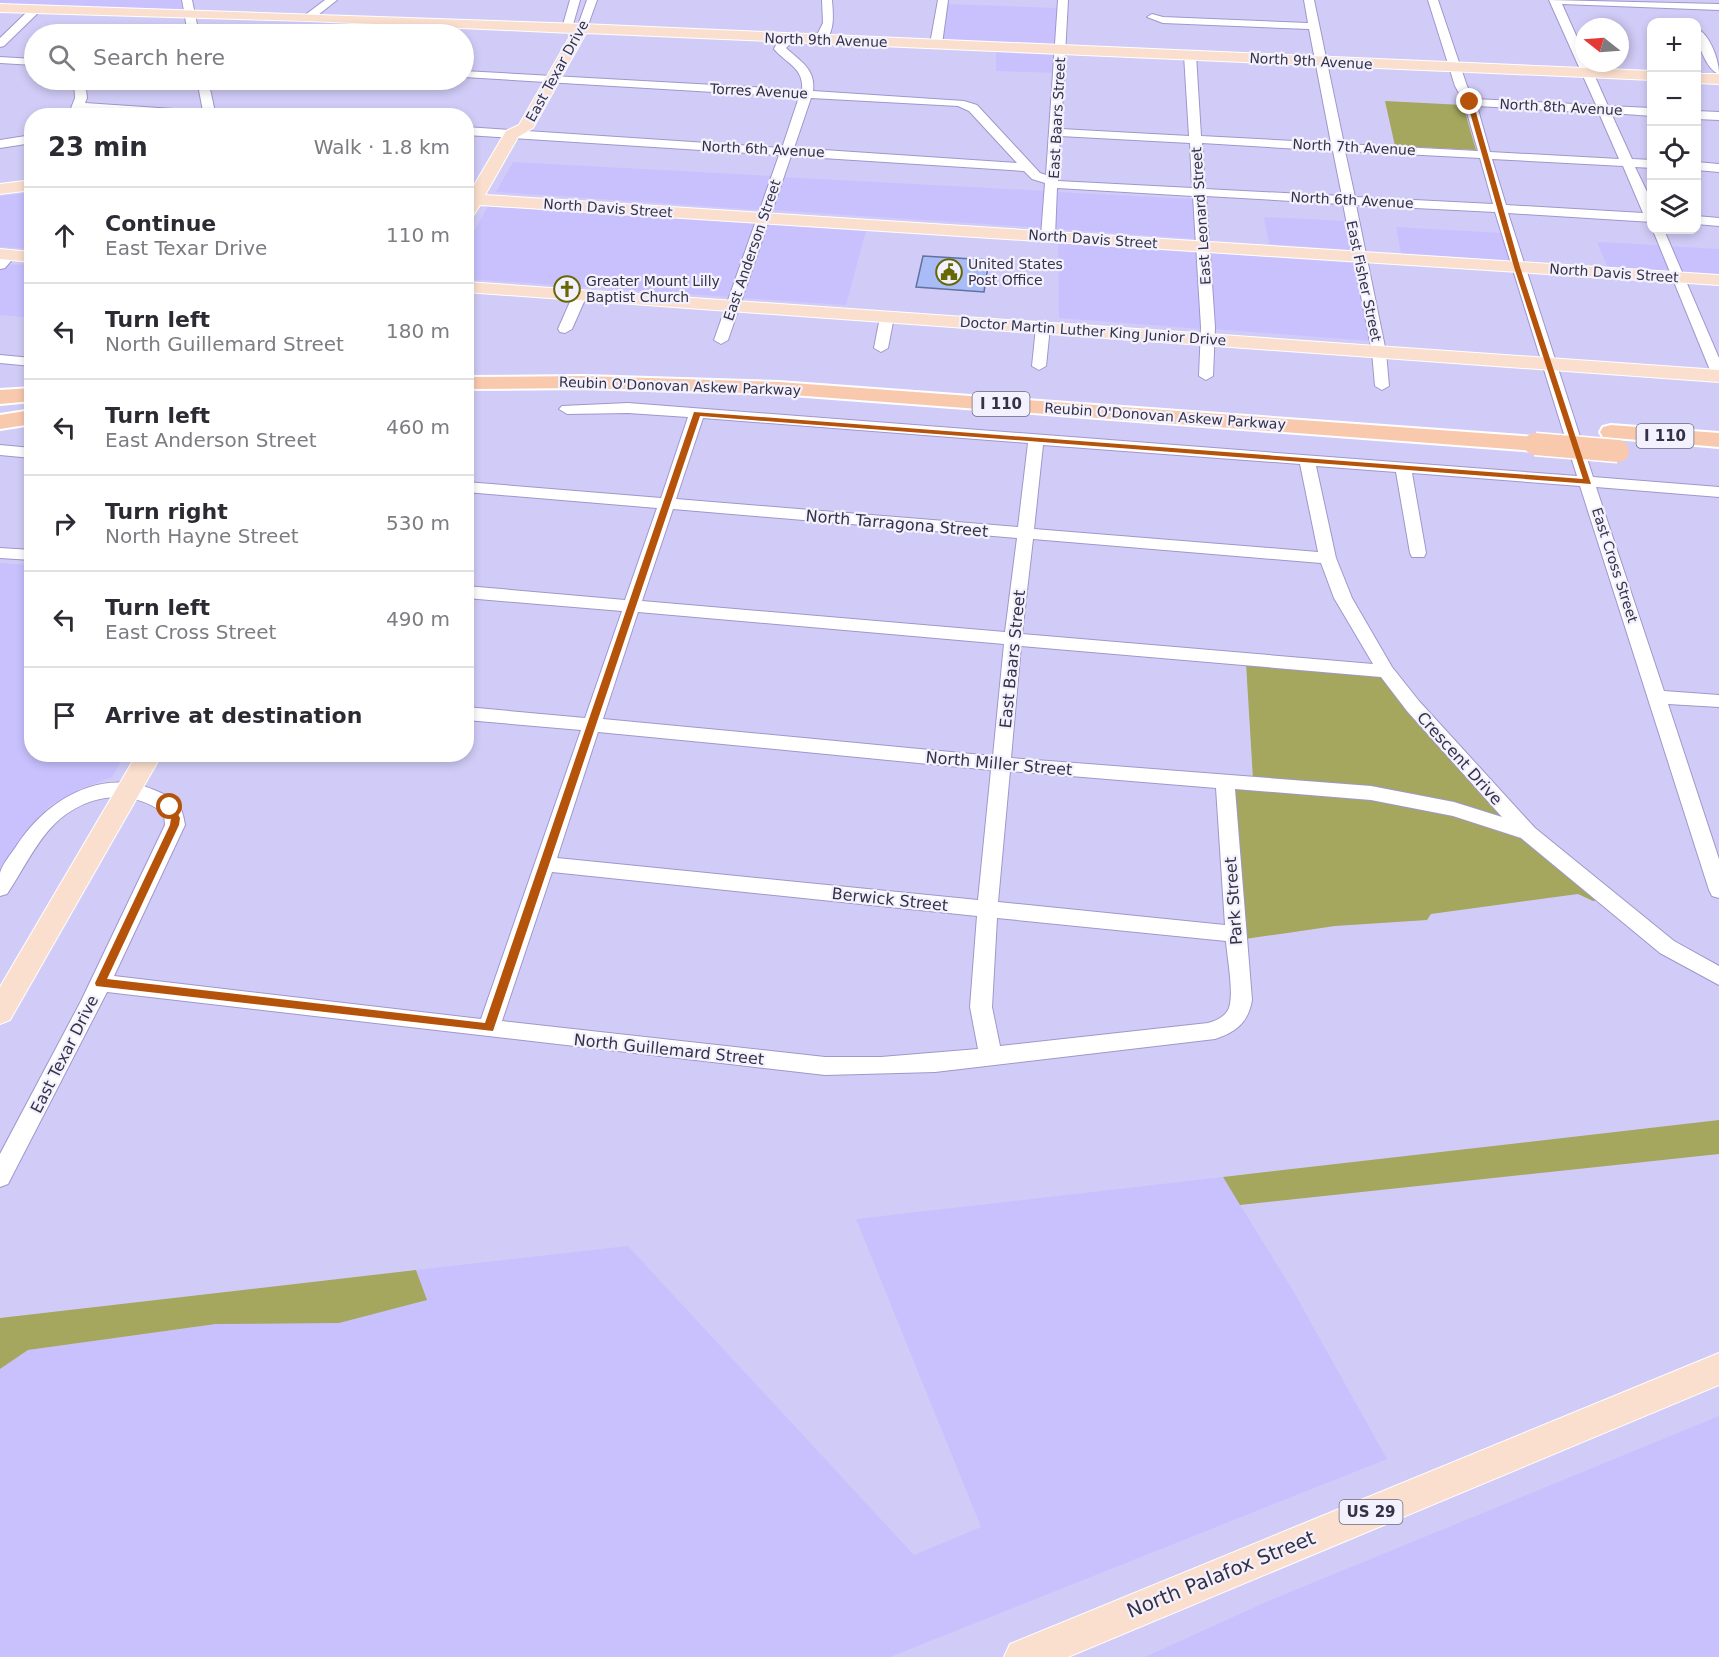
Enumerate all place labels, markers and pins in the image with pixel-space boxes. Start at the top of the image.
place label: United States Post Office [968,256,1063,288]
public building icon: United States Post Office [934,257,964,287]
place label: Greater Mount Lilly Baptist Church [586,273,720,305]
church icon: Greater Mount Lilly Baptist Church [552,274,582,304]

